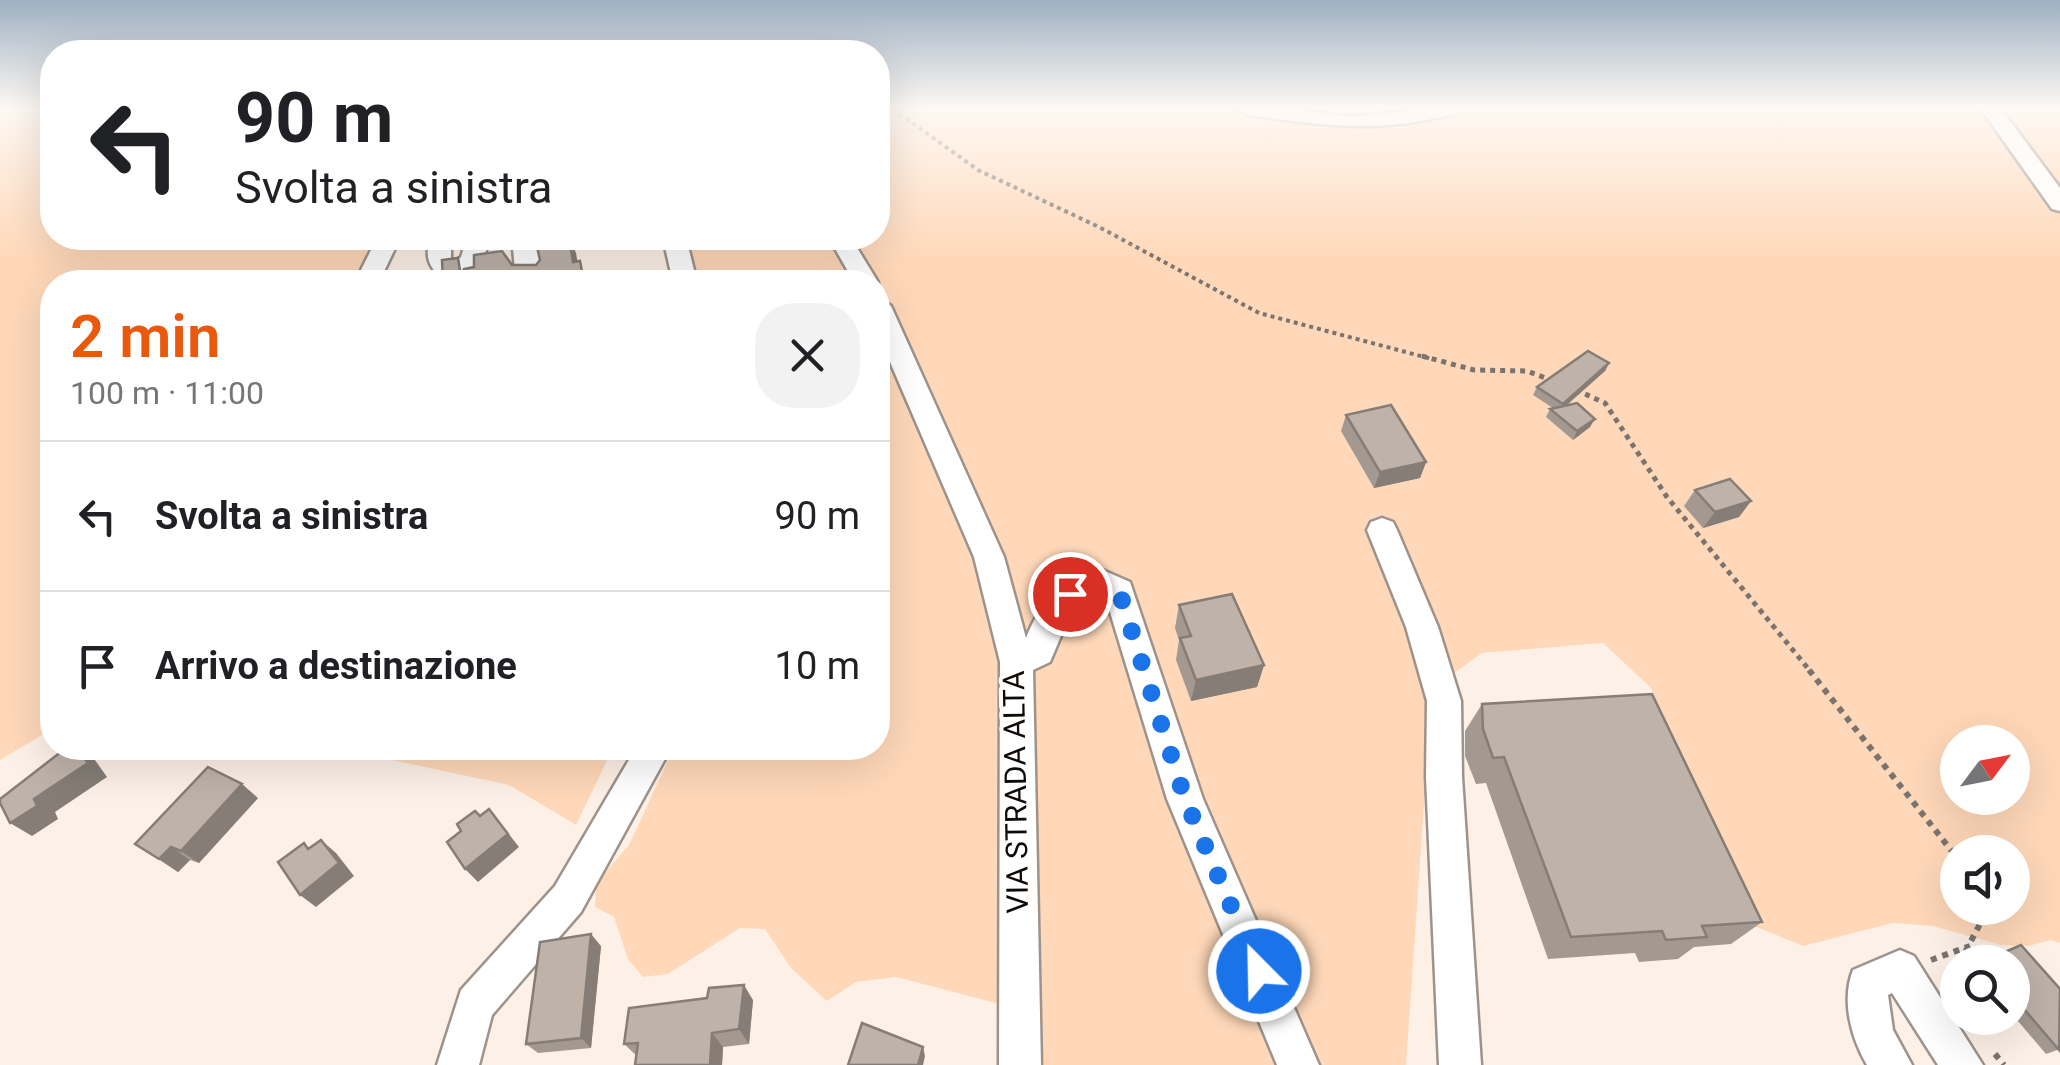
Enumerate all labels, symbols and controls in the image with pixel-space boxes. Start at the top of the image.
text: 90 m [235,77,393,159]
icon: left [70,80,200,210]
text: Svolta a sinistra [235,161,553,214]
text: 2 min [70,301,220,372]
button: close [755,303,860,408]
text: 100 m · 11:00 [70,374,264,412]
icon: left [70,489,125,544]
text: Svolta a sinistra [155,494,428,538]
text: 90 m [775,494,860,538]
pin [1028,552,1113,637]
icon: arrive [1043,567,1098,622]
icon: arrive [70,639,125,694]
text: Arrivo a destinazione [155,644,517,688]
text: 10 m [775,644,860,688]
street label: VIA STRADA ALTA [996,670,1035,914]
north arrow [1940,725,2030,815]
map controls [1940,725,2030,1035]
button: sound [1940,835,2030,925]
position arrow [1207,919,1311,1023]
button: search [1940,945,2030,1035]

